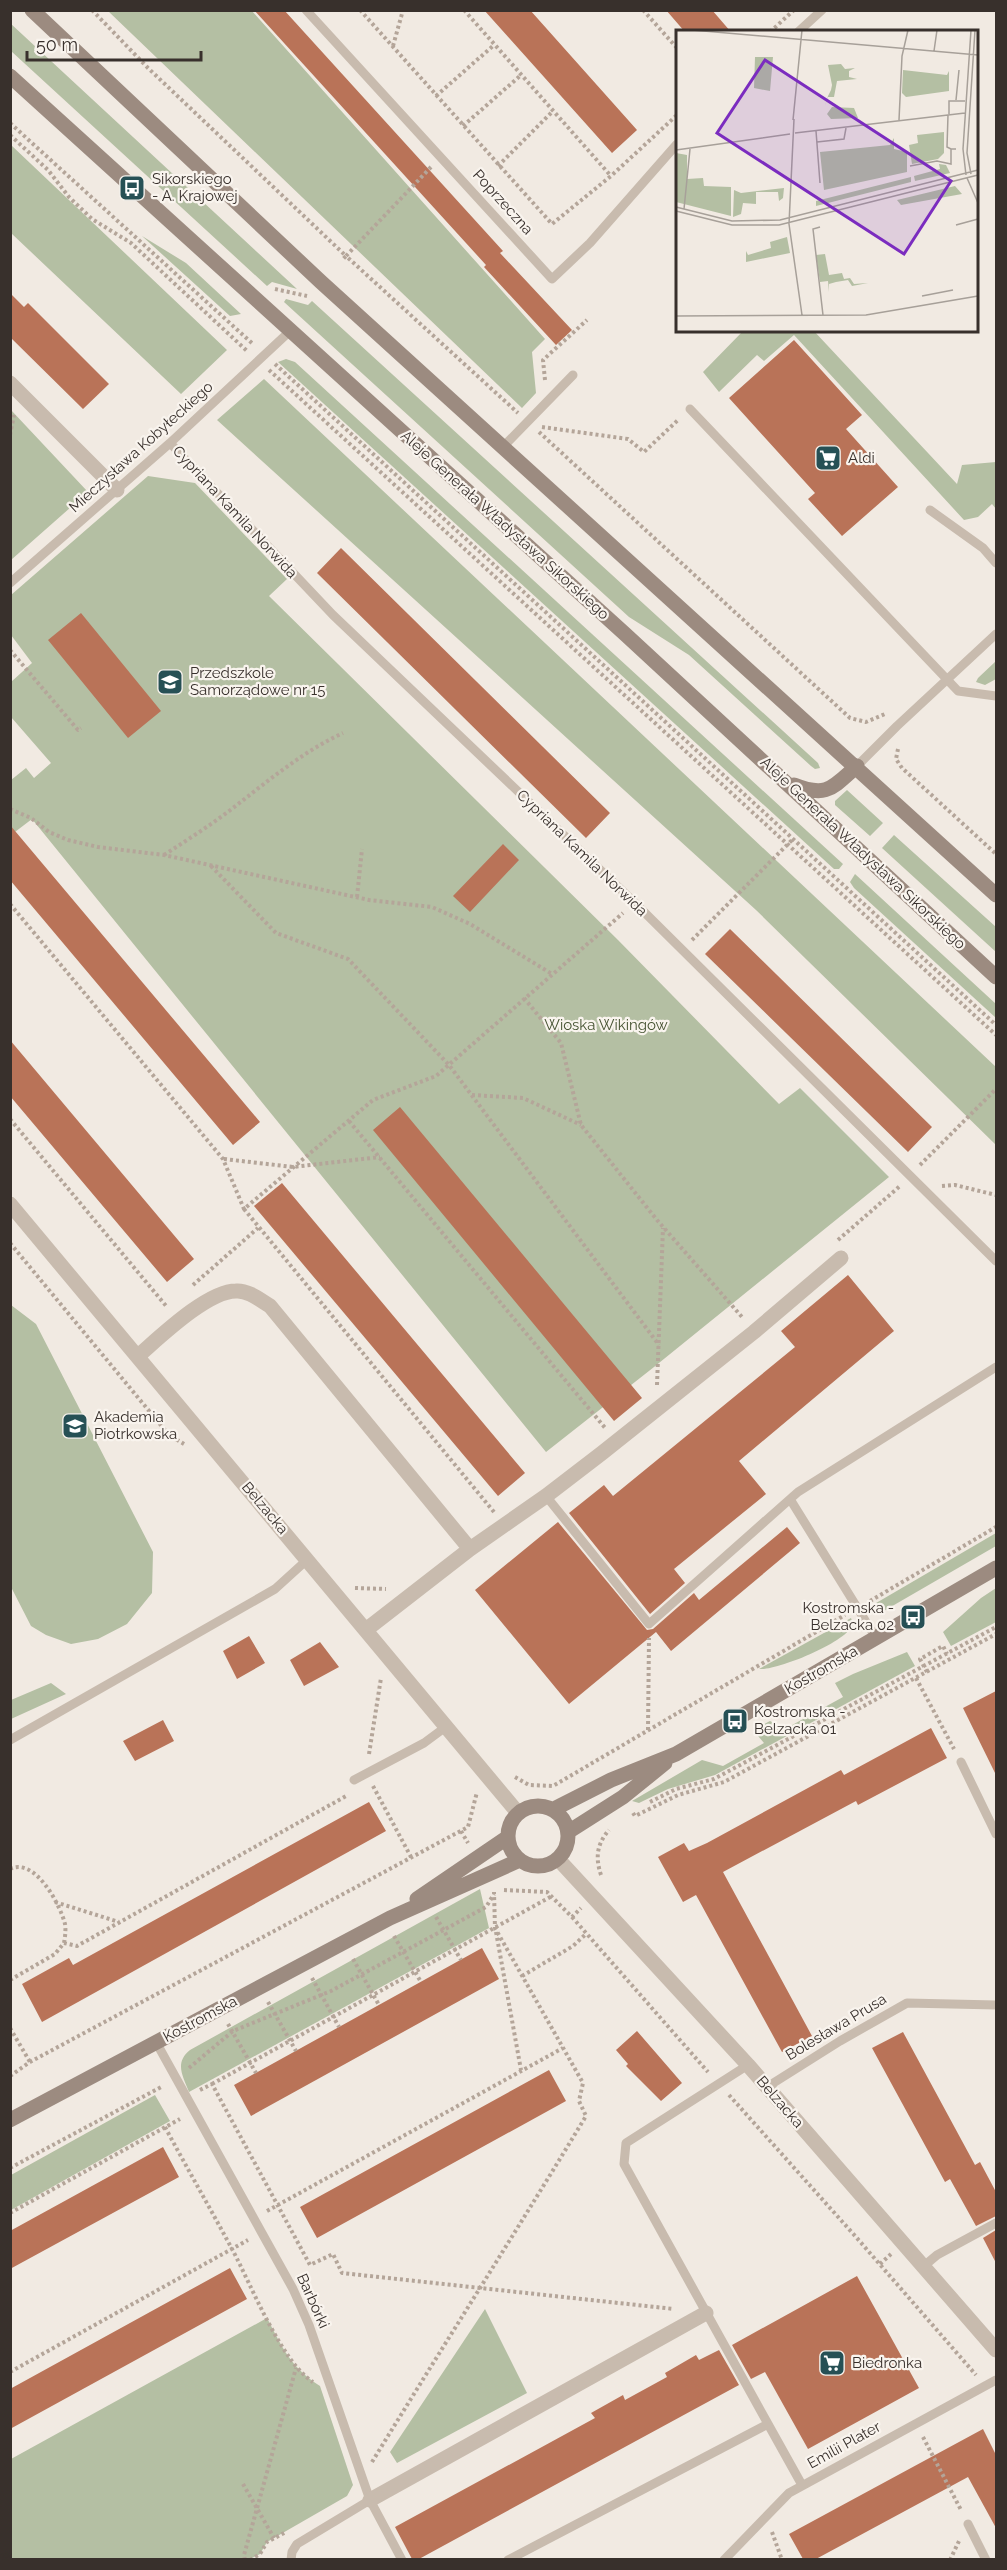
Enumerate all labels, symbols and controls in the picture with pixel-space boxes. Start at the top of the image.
scale bar [27,24,201,62]
inset map [676,30,977,332]
text: 50 m [36,34,78,55]
street label: Poprzeczna [469,166,537,238]
place label: Sikorskiego - A. Krajowej [152,170,238,205]
bus stop icon: Sikorskiego - A. Krajowej [117,173,147,203]
street label: Mieczysława Kobyłeckiego [65,378,217,516]
street label: Aleje Generała Władysława Sikorskiego [397,427,613,623]
street label: Cypriana Kamila Norwida [169,442,301,582]
supermarket icon: Aldi [813,443,843,473]
place label: Aldi [848,449,875,467]
place label: Przedszkole Samorządowe nr 15 [190,664,325,699]
school or university icon: Przedszkole Samorządowe nr 15 [155,667,185,697]
street label: Aleje Generała Władysława Sikorskiego [757,753,969,953]
street label: Cypriana Kamila Norwida [513,786,651,920]
park label: Wioska Wikingów [544,1016,668,1034]
place label: Akademia Piotrkowska [94,1408,177,1443]
school or university icon: Akademia Piotrkowska [60,1411,90,1441]
street label: Belzacka [238,1478,292,1538]
place label: Kostromska - Belzacka 02 [802,1599,894,1634]
bus stop icon: Kostromska - Belzacka 02 [898,1602,928,1632]
street label: Kostromska [781,1642,861,1698]
place label: Kostromska - Belzacka 01 [754,1703,846,1738]
bus stop icon: Kostromska - Belzacka 01 [720,1706,750,1736]
street label: Bolesława Prusa [782,1990,890,2064]
street label: Kostromska [160,1992,240,2046]
street label: Belzacka [753,2072,807,2132]
street label: Barbórki [293,2271,333,2331]
supermarket icon: Biedronka [817,2348,847,2378]
place label: Biedronka [852,2354,922,2372]
street label: Emilii Plater [804,2417,884,2473]

